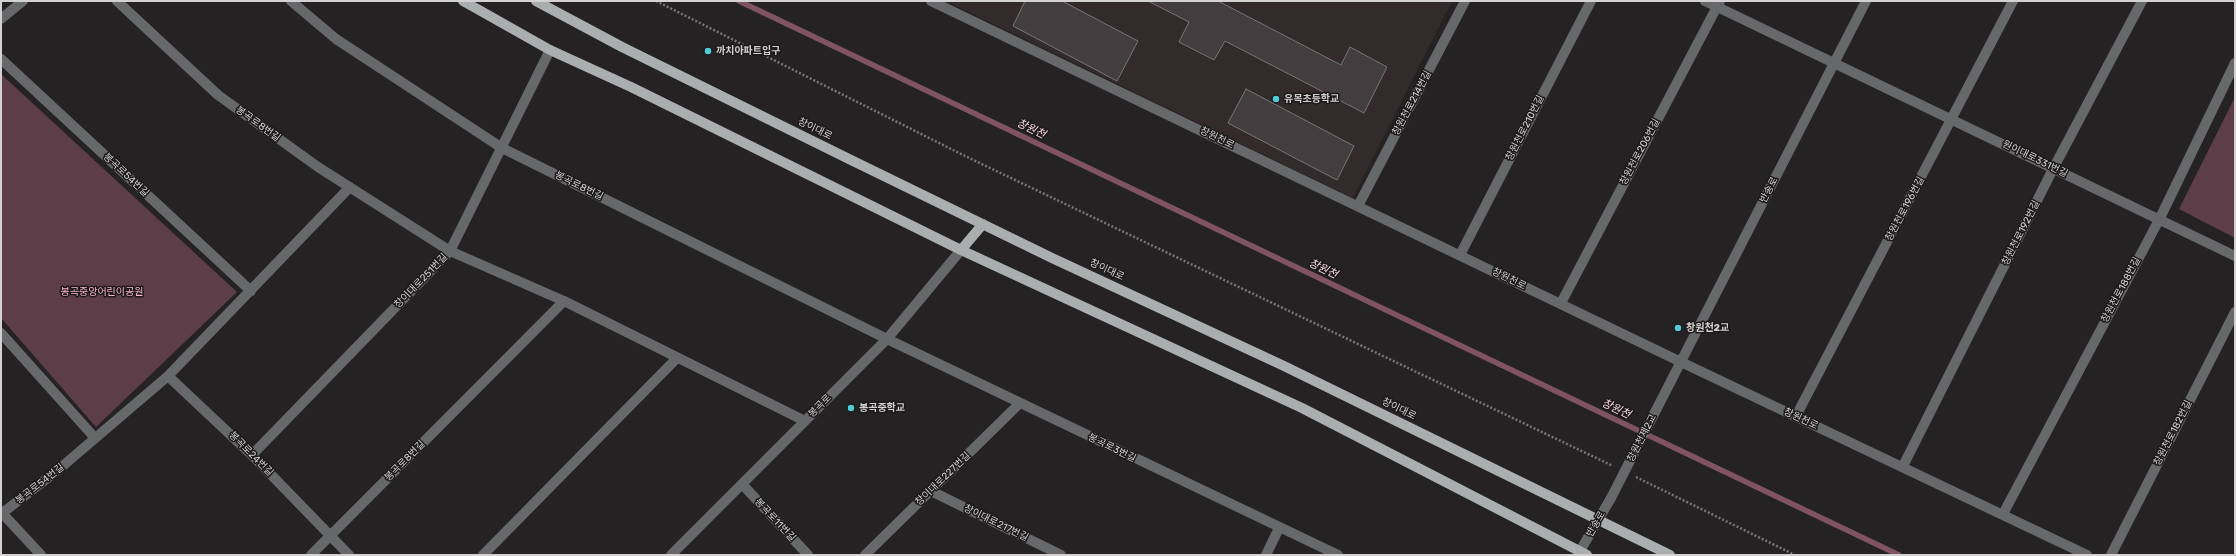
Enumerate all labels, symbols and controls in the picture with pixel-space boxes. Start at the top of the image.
place label: 까치아파트입구 [716,45,780,57]
marker: 까치아파트입구 [703,46,713,56]
street label: 창원천로214번길 [1390,69,1434,137]
place label: 유목초등학교 [1284,93,1339,105]
street label: 창원천로210번길 [1503,93,1547,163]
marker: 유목초등학교 [1271,94,1281,104]
street label: 봉곡로8번길 [233,104,283,144]
street label: 창이대로 [796,116,834,142]
water label: 창원천 [1014,116,1048,142]
street label: 창원천로206번길 [1617,117,1663,187]
street label: 창원천로 [1198,125,1236,151]
street label: 원이대로331번길 [2000,138,2070,180]
street label: 봉곡로54번길 [101,151,151,199]
street label: 봉곡로8번길 [553,169,605,203]
street label: 반송로 [1757,175,1781,205]
street label: 창원천로196번길 [1883,175,1927,243]
street label: 창원천로192번길 [1999,199,2043,267]
street label: 창이대로251번길 [392,251,450,311]
street label: 창원천로188번길 [2099,255,2143,325]
water label: 창원천 [1306,256,1340,282]
street label: 창이대로 [1088,257,1126,283]
street label: 창원천로 [1490,266,1528,292]
park label: 봉곡중앙어린이공원 [61,286,143,298]
place label: 창원천2교 [1686,322,1729,334]
marker: 창원천2교 [1673,323,1683,333]
street label: 봉곡로 [806,392,834,420]
street label: 창이대로 [1380,396,1418,422]
water label: 창원천 [1599,396,1633,422]
street label: 창원천로182번길 [2151,398,2195,468]
place label: 봉곡중학교 [859,402,905,414]
marker: 봉곡중학교 [846,403,856,413]
street label: 창원천로 [1782,406,1820,432]
street label: 창원천제2교 [1625,412,1659,464]
street label: 봉곡로24번길 [226,429,276,479]
street label: 봉곡로3번길 [1086,431,1138,465]
street label: 봉곡로8번길 [382,438,428,484]
street label: 창이대로227번길 [913,450,973,508]
street label: 봉곡로54번길 [13,461,67,507]
street label: 봉곡로11번길 [752,496,798,544]
street label: 창이대로217번길 [962,502,1030,544]
street label: 반송로 [1584,509,1608,539]

